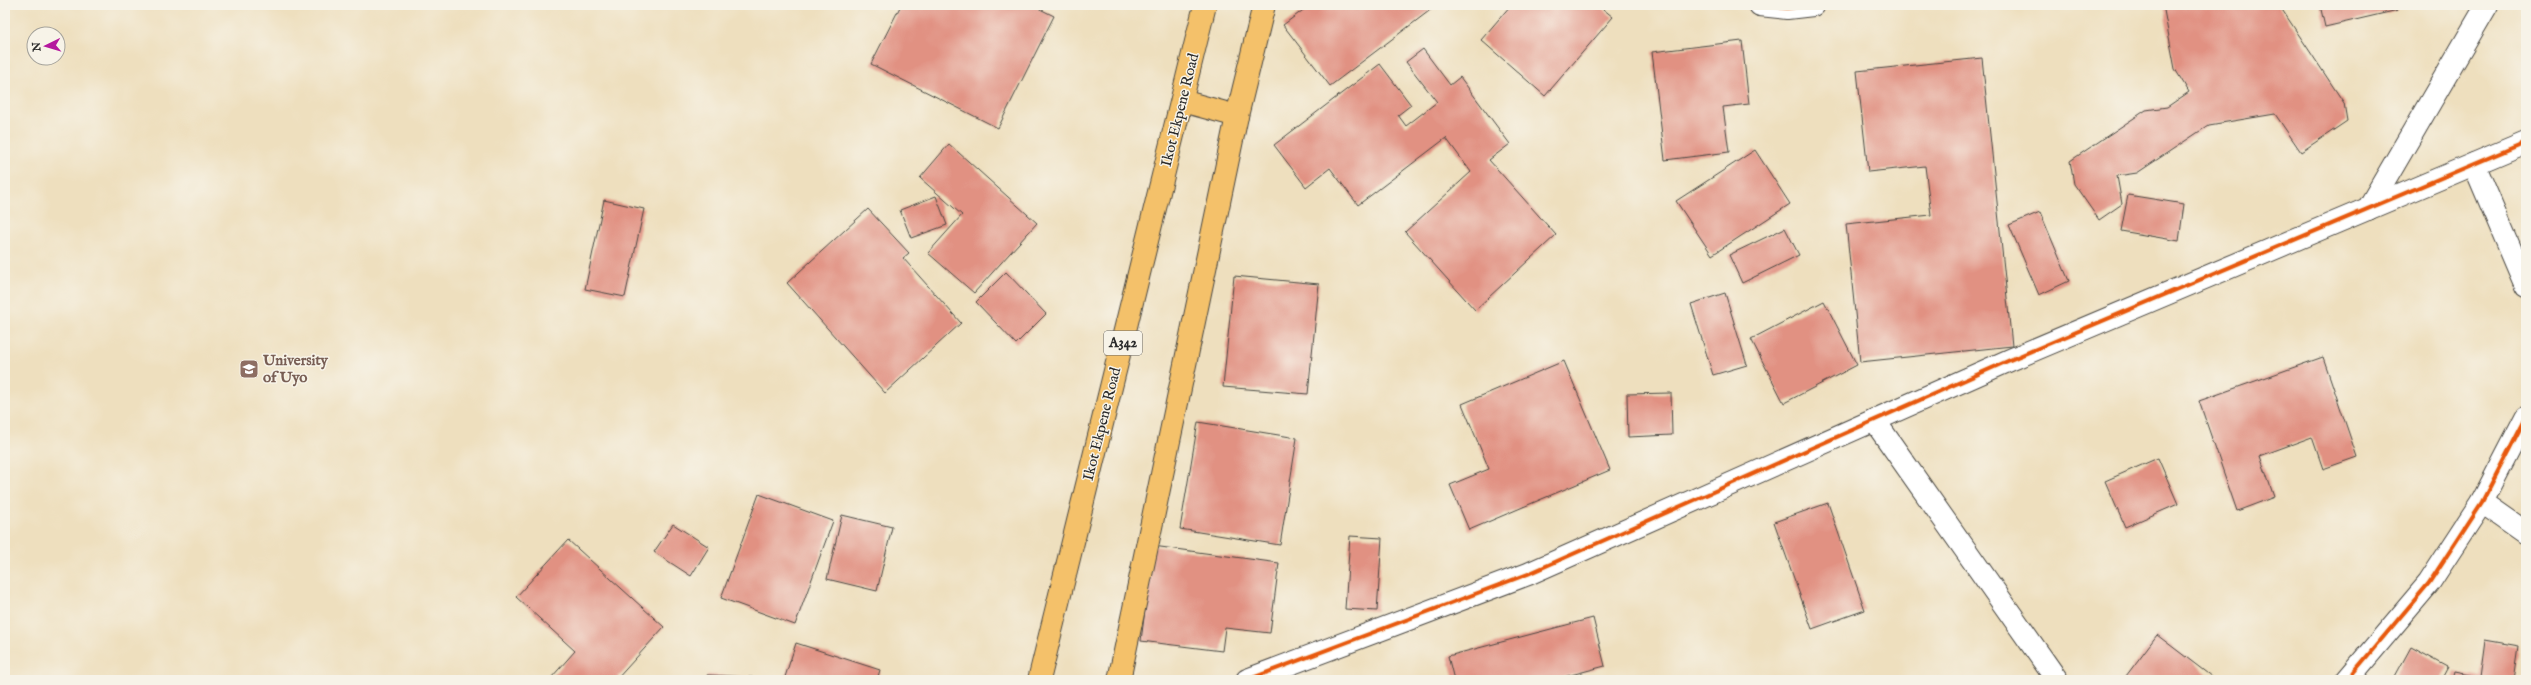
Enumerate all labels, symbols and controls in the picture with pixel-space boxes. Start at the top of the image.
north arrow [26,26,66,66]
text: N [30,41,45,53]
street label: Ikot Ekpene Road [1157,50,1204,169]
road number: A342 [1104,331,1142,355]
place label: University of Uyo [262,351,329,387]
school or university icon: University of Uyo [238,358,260,380]
street label: Ikot Ekpene Road [1079,364,1126,483]

